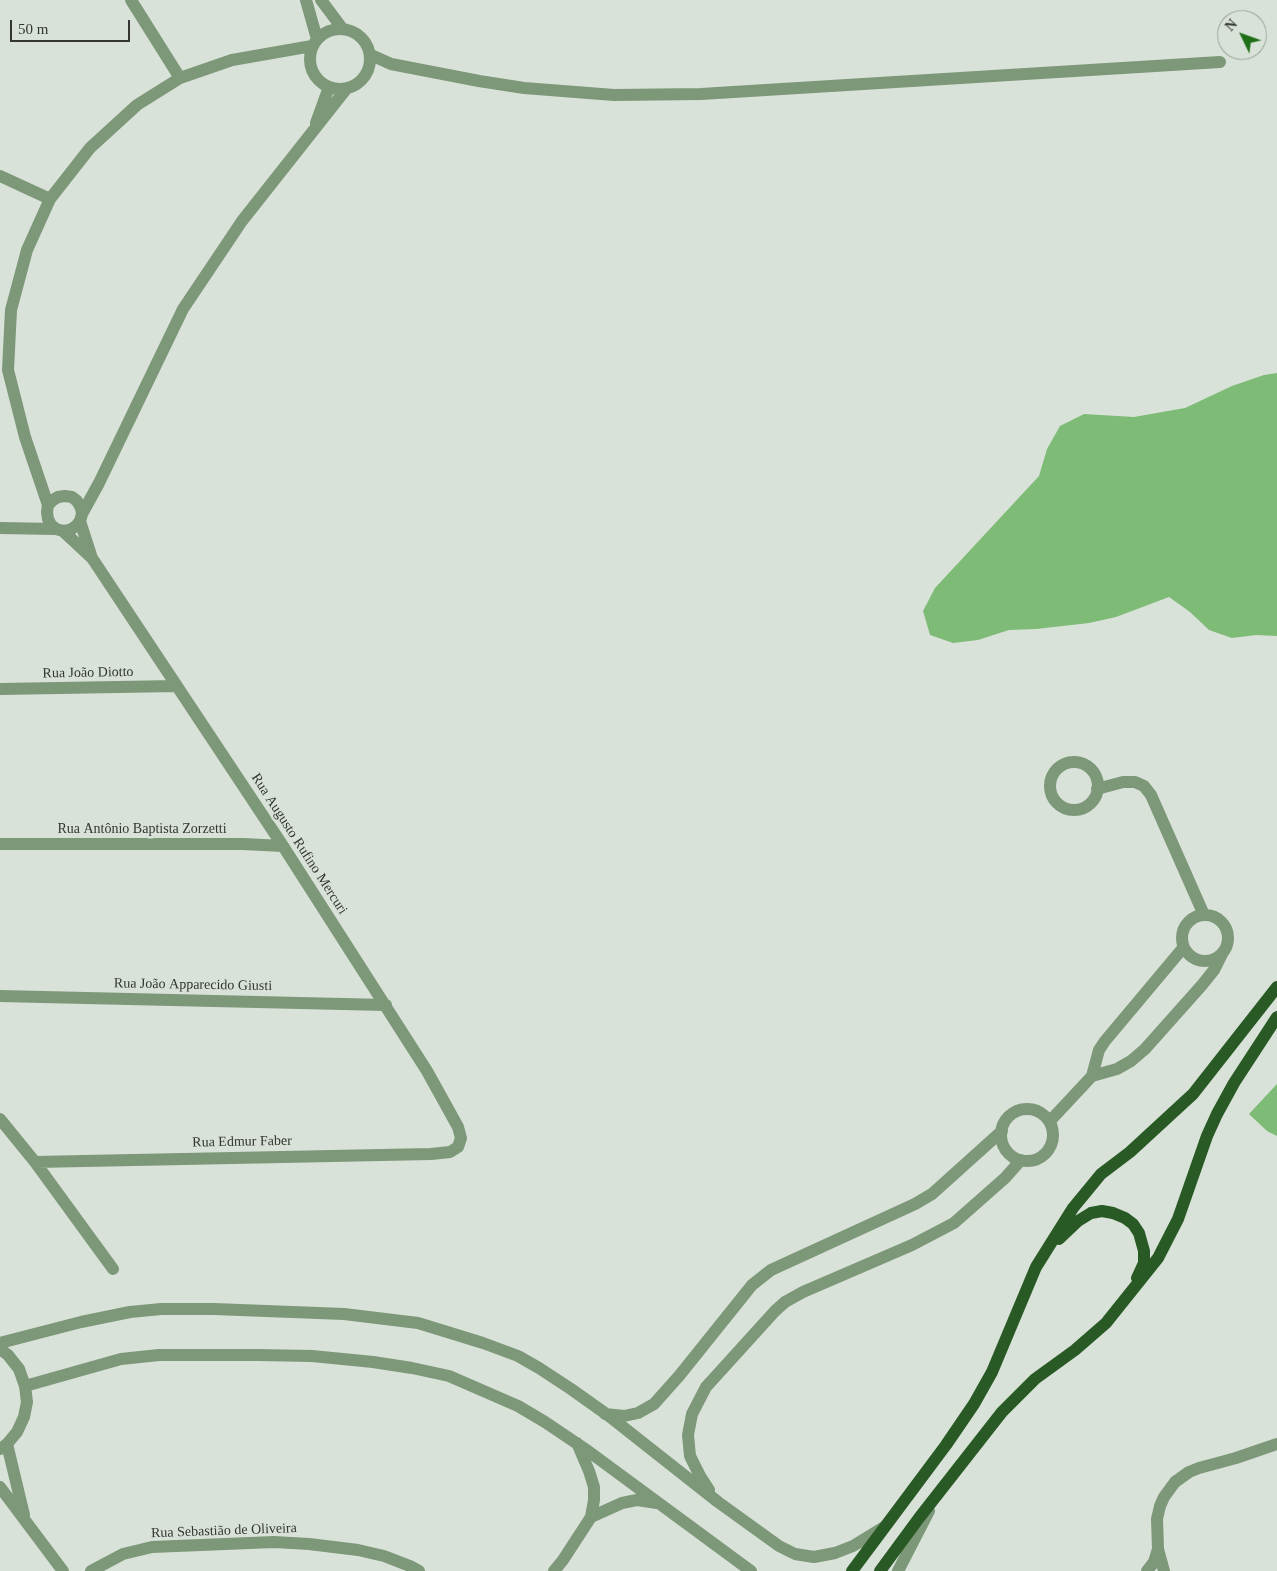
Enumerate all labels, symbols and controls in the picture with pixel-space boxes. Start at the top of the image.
scale bar [12,10,132,42]
north arrow [1217,10,1267,60]
text: N [1222,17,1240,34]
text: 50 m [18,21,48,37]
street label: Rua João Diotto [42,664,134,682]
street label: Rua Augusto Rufino Mercuri [247,770,351,918]
street label: Rua Antônio Baptista Zorzetti [57,821,227,837]
street label: Rua João Apparecido Giusti [114,975,272,995]
street label: Rua Edmur Faber [192,1133,292,1151]
street label: Rua Sebastião de Oliveira [151,1520,297,1542]

